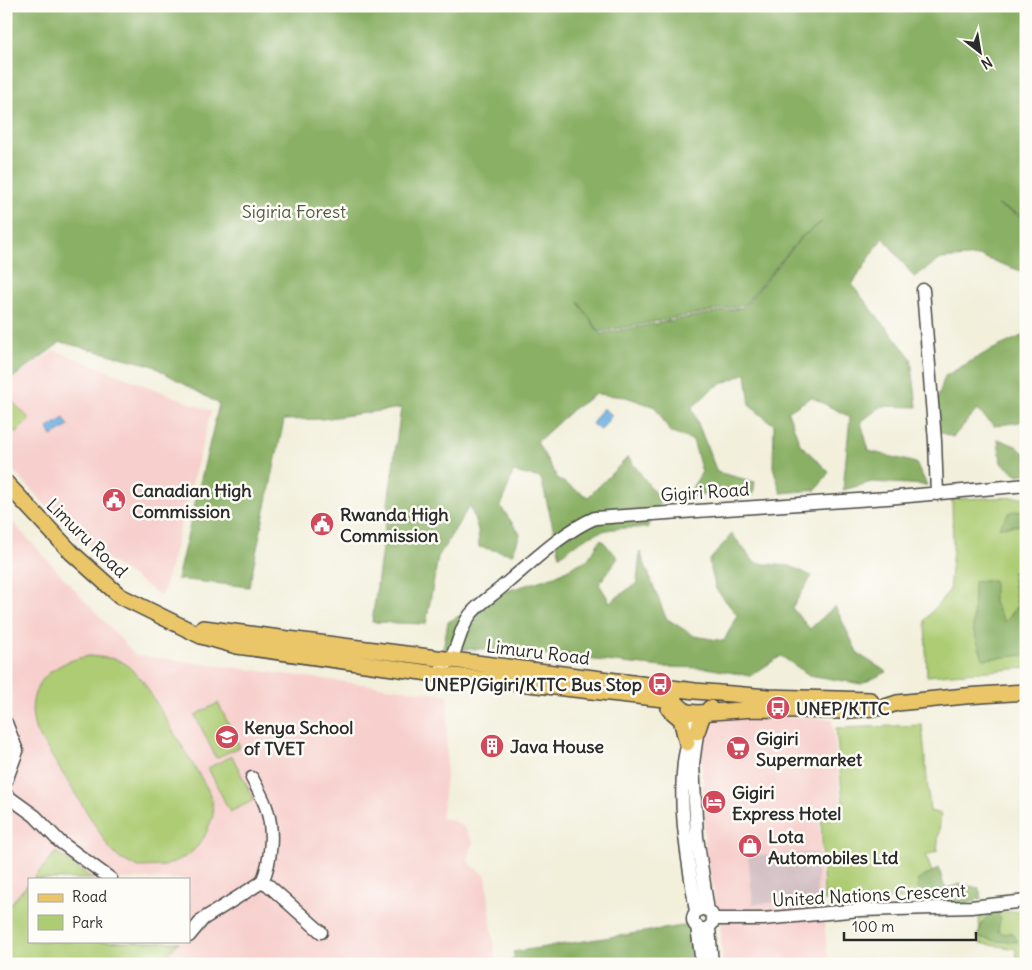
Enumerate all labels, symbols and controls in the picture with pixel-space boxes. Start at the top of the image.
north arrow [954,28,1004,78]
text: N [978,53,995,73]
park label: Sigiria Forest [242,200,346,223]
street label: Gigiri Road [660,477,751,507]
place label: Canadian High Commission [132,479,252,523]
public building icon: Canadian High Commission [101,487,127,513]
street label: Limuru Road [41,493,133,583]
place label: Rwanda High Commission [340,503,449,547]
public building icon: Rwanda High Commission [309,511,335,537]
street label: Limuru Road [485,634,592,670]
bus stop icon: UNEP/Gigiri/KTTC Bus Stop [647,671,673,697]
place label: UNEP/Gigiri/KTTC Bus Stop [424,673,642,696]
bus stop icon: UNEP/KTTC [765,695,791,721]
place label: UNEP/KTTC [796,697,890,720]
place label: Kenya School of TVET [244,716,353,760]
school or university icon: Kenya School of TVET [214,724,240,750]
place label: Gigiri Supermarket [756,727,863,771]
building icon: Java House [479,733,505,759]
place label: Java House [510,735,604,758]
supermarket icon: Gigiri Supermarket [725,735,751,761]
place label: Gigiri Express Hotel [732,781,841,825]
hotel icon: Gigiri Express Hotel [701,789,727,815]
place label: Lota Automobiles Ltd [768,825,899,869]
shop icon: Lota Automobiles Ltd [737,833,763,859]
legend [28,878,190,942]
street label: United Nations Crescent [772,878,966,912]
text: Road [72,887,107,906]
scale bar [844,910,977,942]
text: Park [72,913,103,932]
text: 100 m [852,917,894,936]

